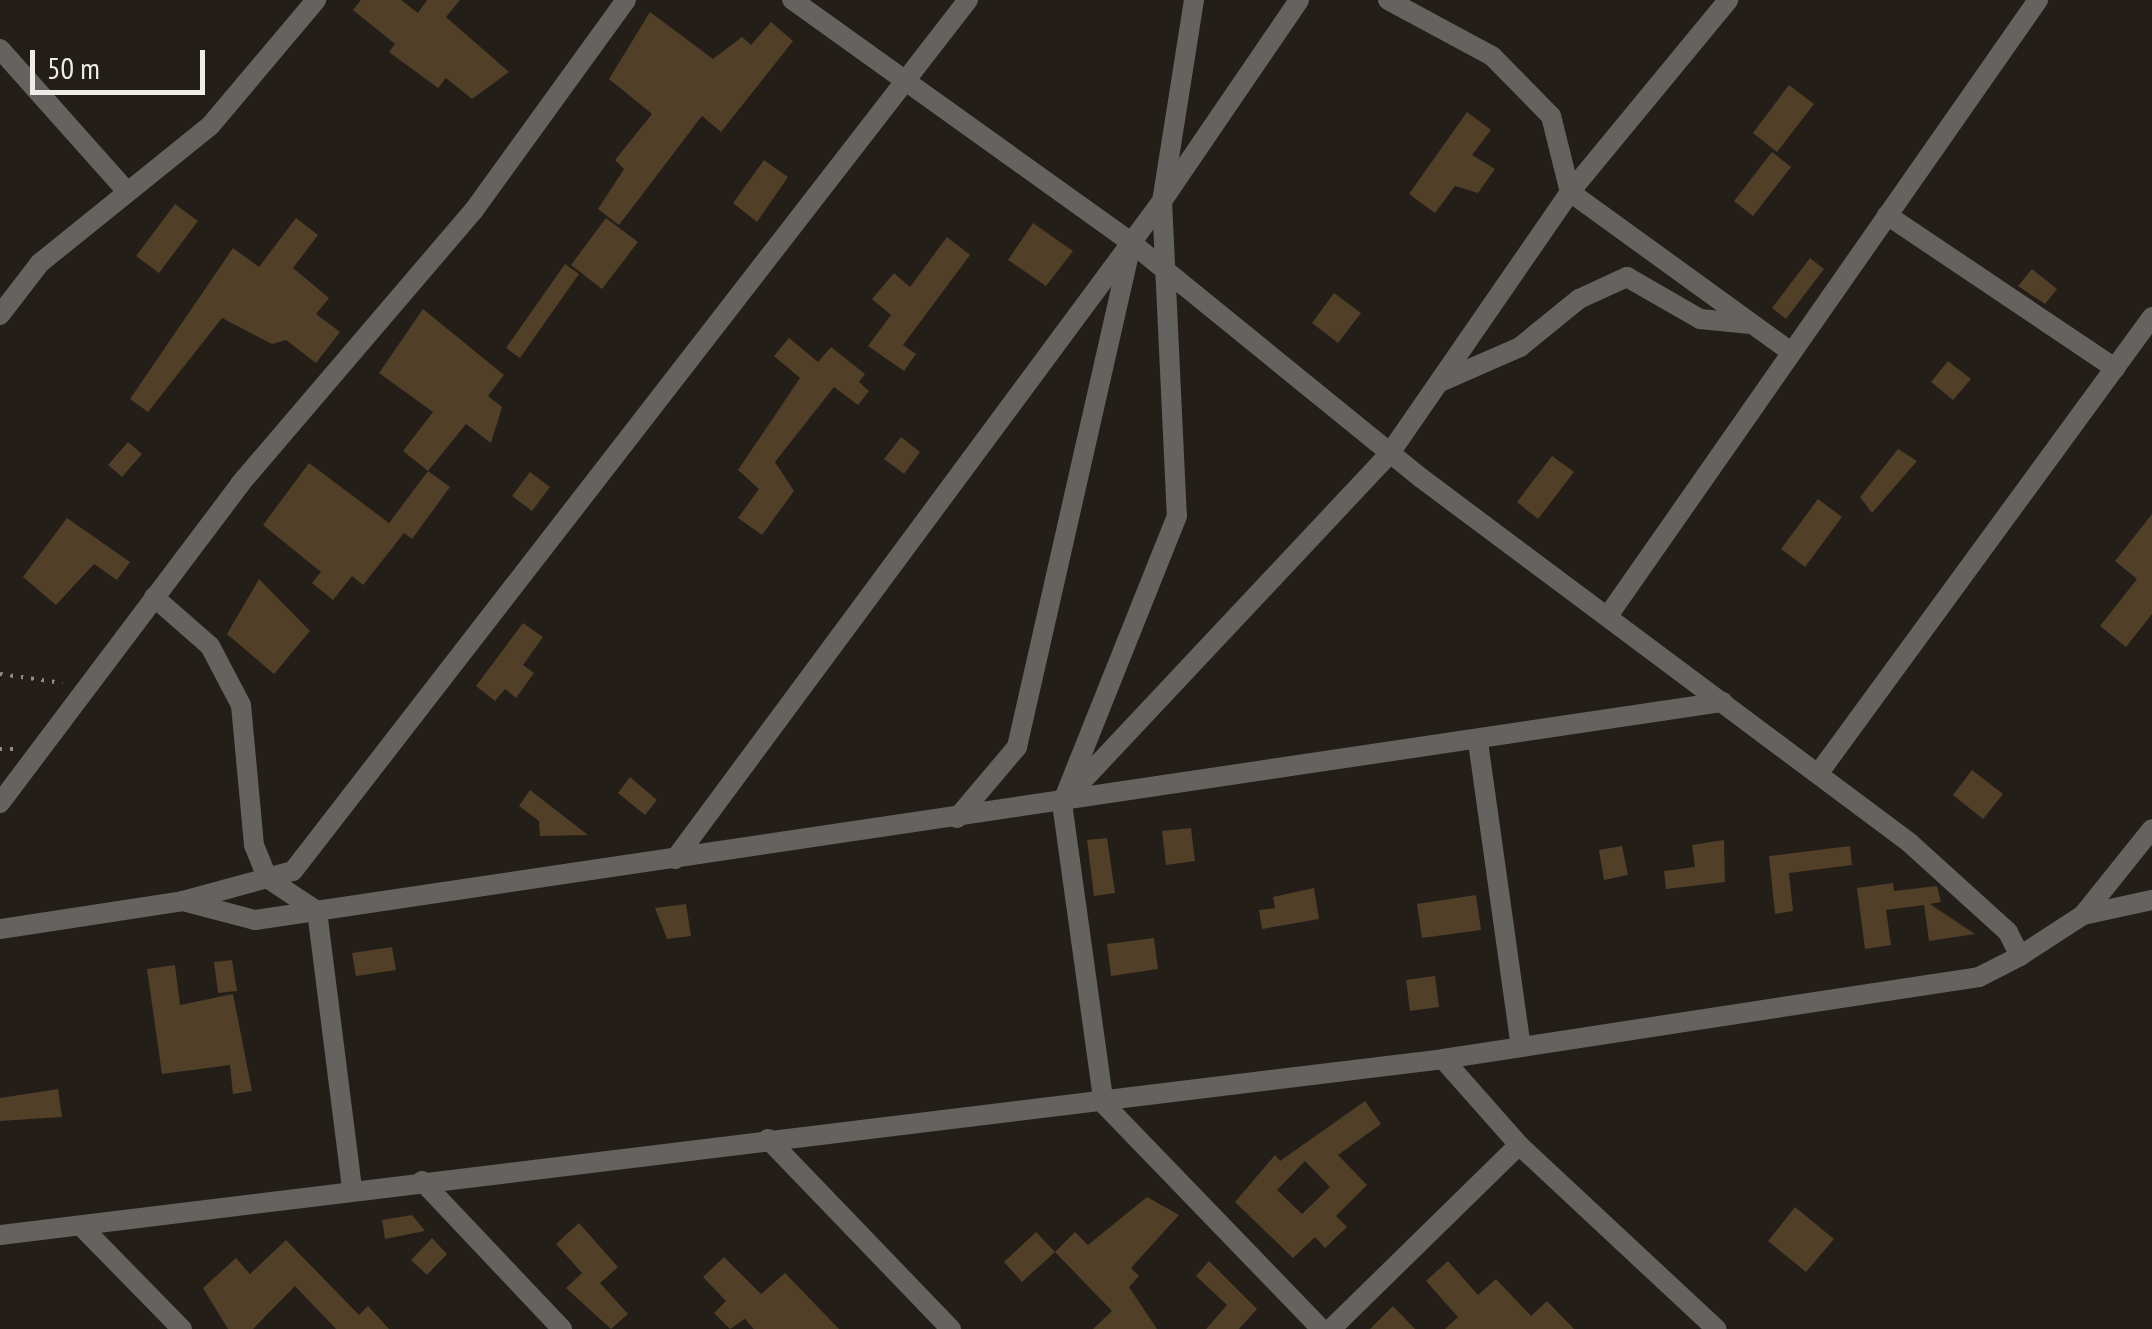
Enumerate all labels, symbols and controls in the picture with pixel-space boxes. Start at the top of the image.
scale bar [35,30,210,92]
text: 50 m [47,48,100,87]

